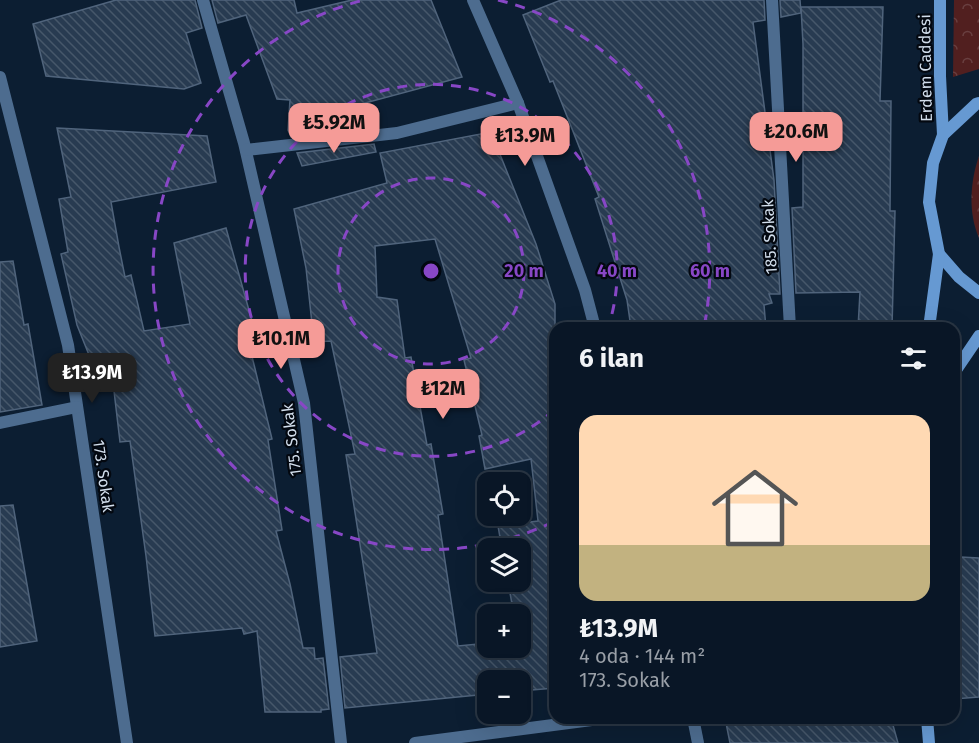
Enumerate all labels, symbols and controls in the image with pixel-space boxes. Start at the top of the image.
street label: Erdem Caddesi [915,14,936,122]
pin: ₺5.92M [285,103,383,154]
text: ₺5.92M [303,110,366,134]
pin: ₺20.6M [747,112,845,163]
pin: ₺13.9M [476,116,574,167]
text: ₺20.6M [764,119,828,143]
text: ₺13.9M [495,123,555,147]
street label: 185. Sokak [758,198,781,275]
text: 20 m [504,260,544,282]
text: 40 m [597,260,637,282]
text: 60 m [690,260,730,282]
centre of rings [421,261,441,281]
pin: ₺10.1M [232,319,330,370]
text: ₺10.1M [252,326,310,350]
icon: filters [897,342,930,375]
text: 6 ilan [579,343,644,374]
pin: ₺13.9M [43,353,141,404]
text: ₺13.9M [62,360,122,384]
pin: ₺12M [407,369,479,420]
text: ₺12M [420,376,466,400]
street label: 175. Sokak [278,402,305,477]
street label: 173. Sokak [89,439,118,514]
icon: home [701,454,809,562]
map controls [477,472,531,724]
button: locate [477,472,531,526]
button: layers [477,538,531,592]
button: + [477,604,531,658]
text: ₺13.9M [579,613,658,644]
text: 4 oda · 144 m² [579,644,705,668]
text: 173. Sokak [579,668,670,692]
button: − [477,670,531,724]

